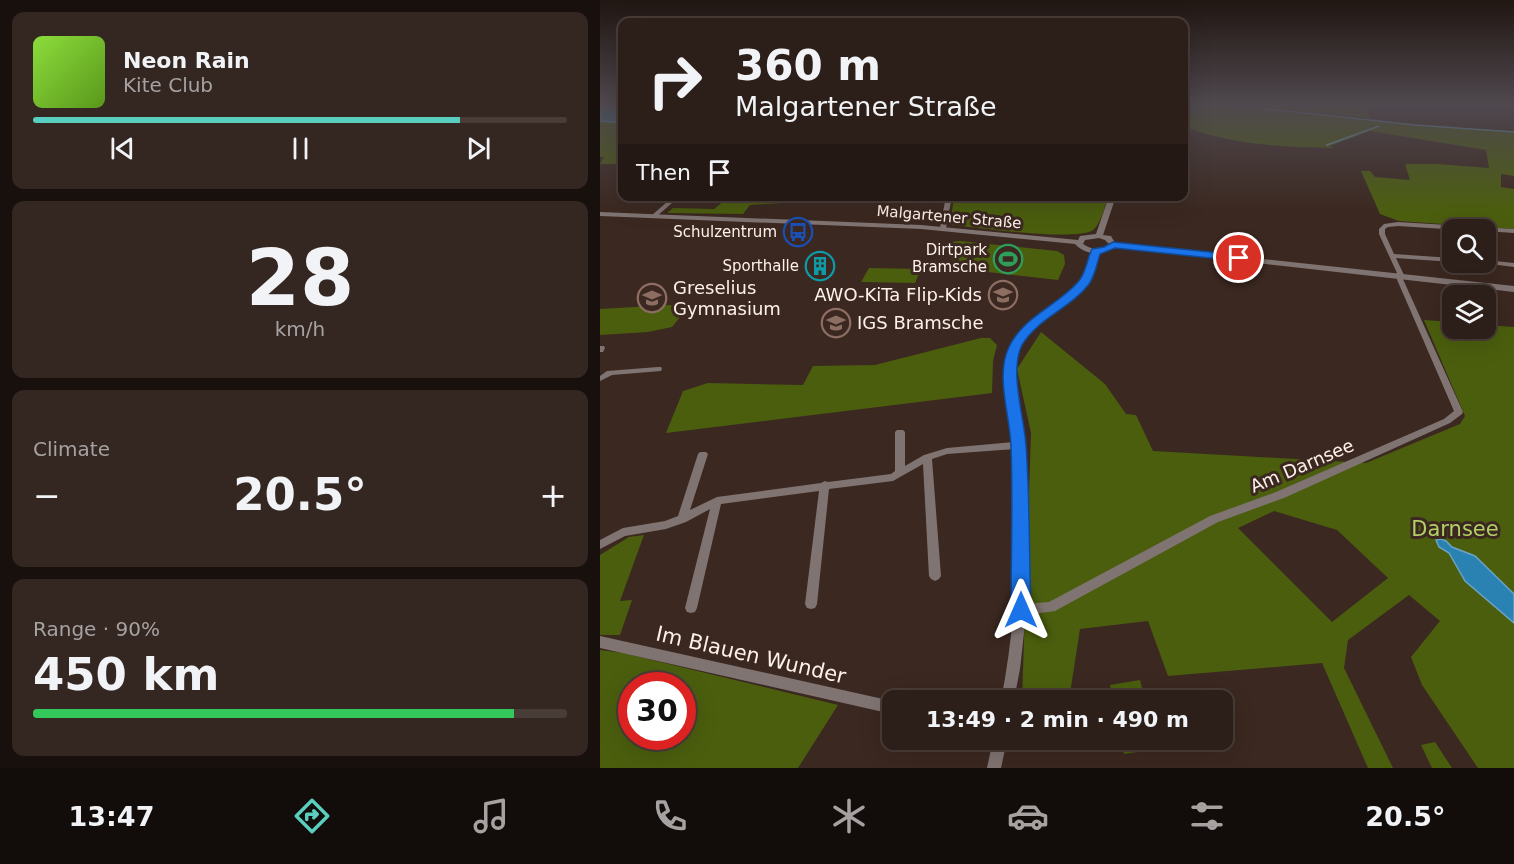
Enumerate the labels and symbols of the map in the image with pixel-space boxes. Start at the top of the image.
street label: Malgartener Straße [876,202,1022,232]
bus stop icon: Schulzentrum [782,216,814,248]
place label: Schulzentrum [673,223,777,241]
pin [1213,232,1264,283]
place label: Dirtpark Bramsche [912,241,987,276]
sports icon: Dirtpark Bramsche [992,243,1024,275]
building icon: Sporthalle [804,250,836,282]
place label: Sporthalle [722,257,799,275]
place label: Greselius Gymnasium [673,277,781,319]
school or university icon: AWO-KiTa Flip-Kids [987,279,1019,311]
school or university icon: Greselius Gymnasium [636,282,668,314]
place label: AWO-KiTa Flip-Kids [814,284,982,305]
school or university icon: IGS Bramsche [820,307,852,339]
place label: IGS Bramsche [857,312,983,333]
street label: Am Darnsee [1247,434,1357,497]
park label: Darnsee [1411,517,1499,541]
position arrow [989,578,1053,642]
street label: Im Blauen Wunder [654,621,849,689]
speed limit sign: 30 [618,672,696,750]

